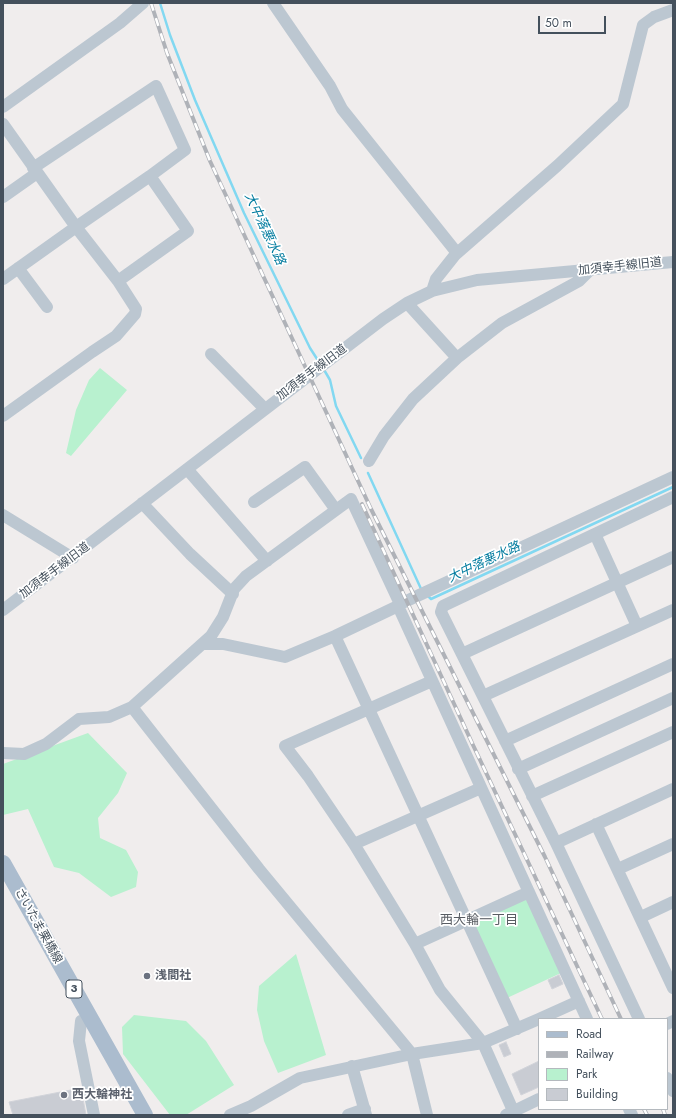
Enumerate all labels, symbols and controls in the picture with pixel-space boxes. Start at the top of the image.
scale bar [540,8,608,34]
text: 50 m [545,14,572,32]
water label: 大中落悪水路 [240,190,288,268]
street label: 加須幸手線旧道 [577,255,663,279]
street label: 加須幸手線旧道 [274,342,350,404]
water label: 大中落悪水路 [445,539,523,587]
street label: 加須幸手線旧道 [17,540,93,602]
street label: さいたま栗橋線 [11,886,65,966]
district label: 西大輪一丁目 [440,913,518,929]
place label: 浅間社 [155,969,191,983]
marker: 浅間社 [142,971,152,981]
road number: 3 [66,980,82,998]
legend [538,1018,668,1110]
text: Road [576,1025,602,1043]
text: Railway [576,1045,614,1063]
text: Park [576,1065,597,1083]
text: Building [576,1085,618,1103]
place label: 西大輪神社 [72,1088,132,1102]
marker: 西大輪神社 [59,1090,69,1100]

